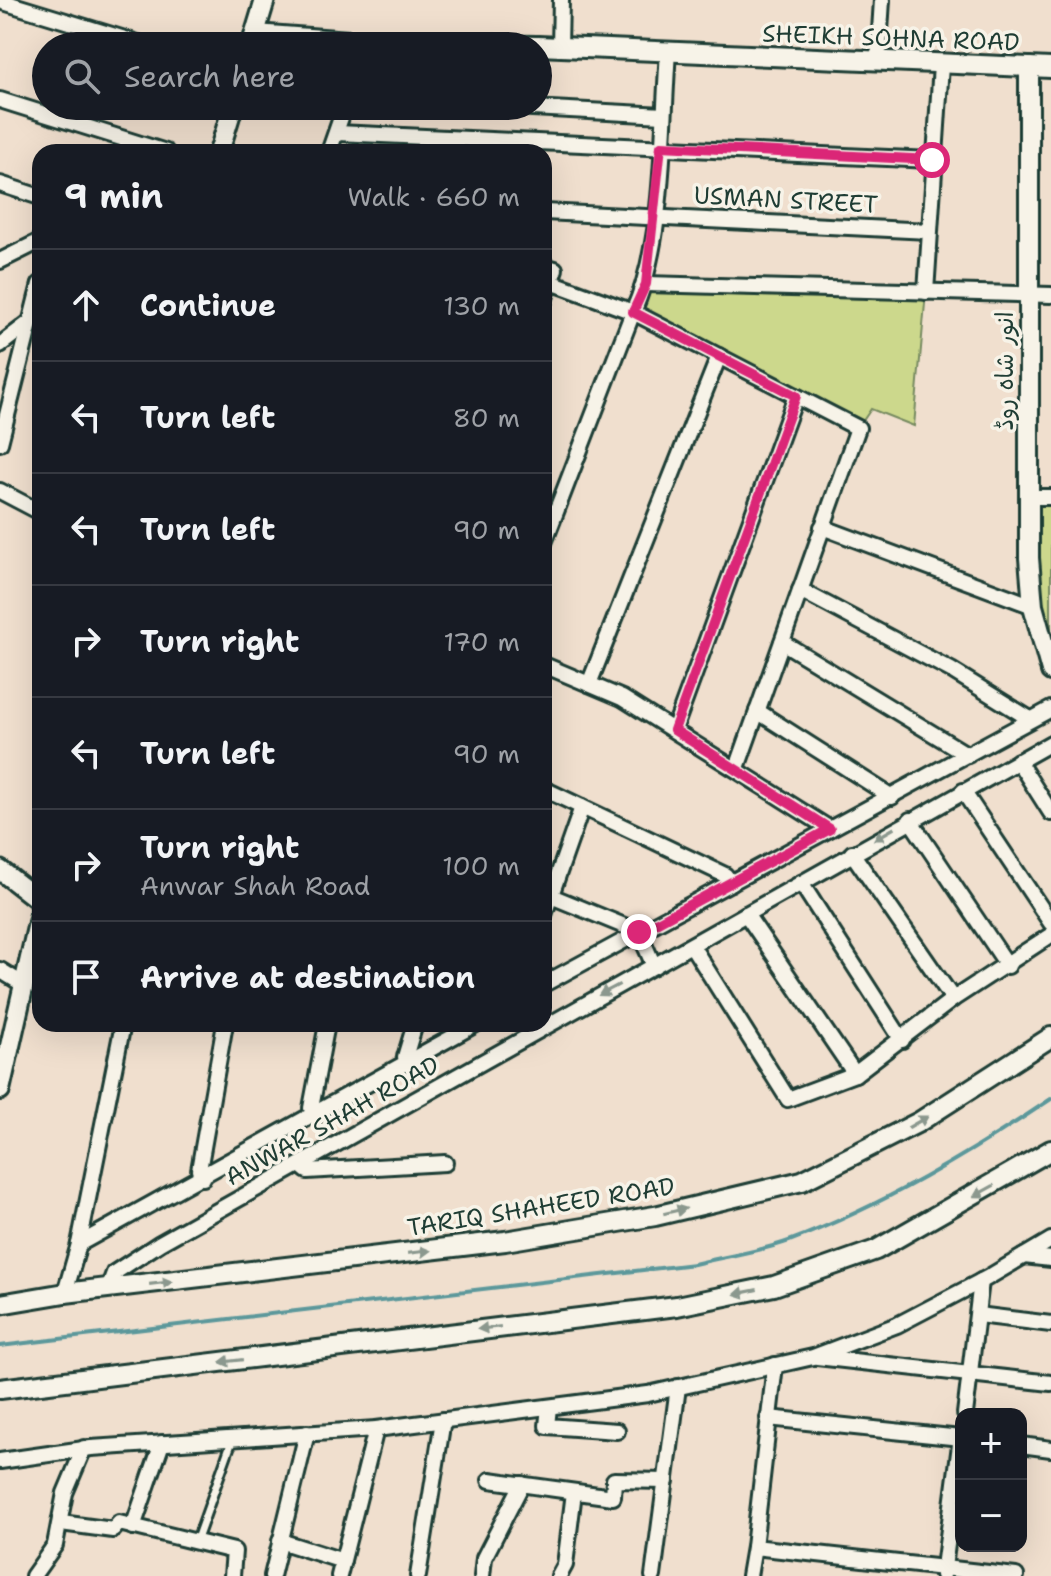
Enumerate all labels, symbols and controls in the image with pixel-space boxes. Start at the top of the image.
street label: SHEIKH SOHNA ROAD [762,18,1020,58]
search box [32,32,552,120]
icon: search [60,54,104,98]
text: Search here [124,56,295,97]
route start [914,142,950,178]
text: 9 min [64,173,163,219]
text: Walk · 660 m [348,179,520,214]
street label: USMAN STREET [693,179,879,221]
icon: ahead [64,283,108,327]
text: Continue [140,285,276,326]
text: 130 m [443,288,520,323]
street label: انور شاہ روڈ [989,311,1021,431]
icon: left [64,395,108,439]
text: Turn left [140,397,275,438]
text: 80 m [453,400,520,435]
icon: left [64,507,108,551]
text: Turn left [140,509,275,550]
text: 90 m [453,512,520,547]
icon: right [64,619,108,663]
text: Turn right [140,621,299,662]
text: 170 m [443,624,520,659]
icon: left [64,731,108,775]
text: Turn left [140,733,275,774]
text: 90 m [453,736,520,771]
text: Turn right [140,827,299,868]
one-way arrow [873,827,895,841]
icon: right [64,843,108,887]
text: 100 m [442,848,520,883]
text: Anwar Shah Road [140,868,370,903]
route end [621,914,657,950]
icon: arrive [64,955,108,999]
text: Arrive at destination [140,957,475,998]
one-way arrow [598,984,621,997]
street label: ANWAR SHAH ROAD [219,1049,445,1193]
one-way arrow [906,1115,929,1129]
street label: TARIQ SHAHEED ROAD [405,1170,677,1244]
one-way arrow [973,1184,996,1198]
one-way arrow [663,1205,688,1217]
one-way arrow [407,1245,432,1258]
one-way arrow [148,1276,173,1289]
one-way arrow [734,1286,759,1298]
one-way arrow [476,1322,501,1335]
one-way arrow [218,1354,243,1367]
map controls [955,1408,1027,1552]
button: + [955,1408,1027,1480]
button: − [955,1480,1027,1552]

